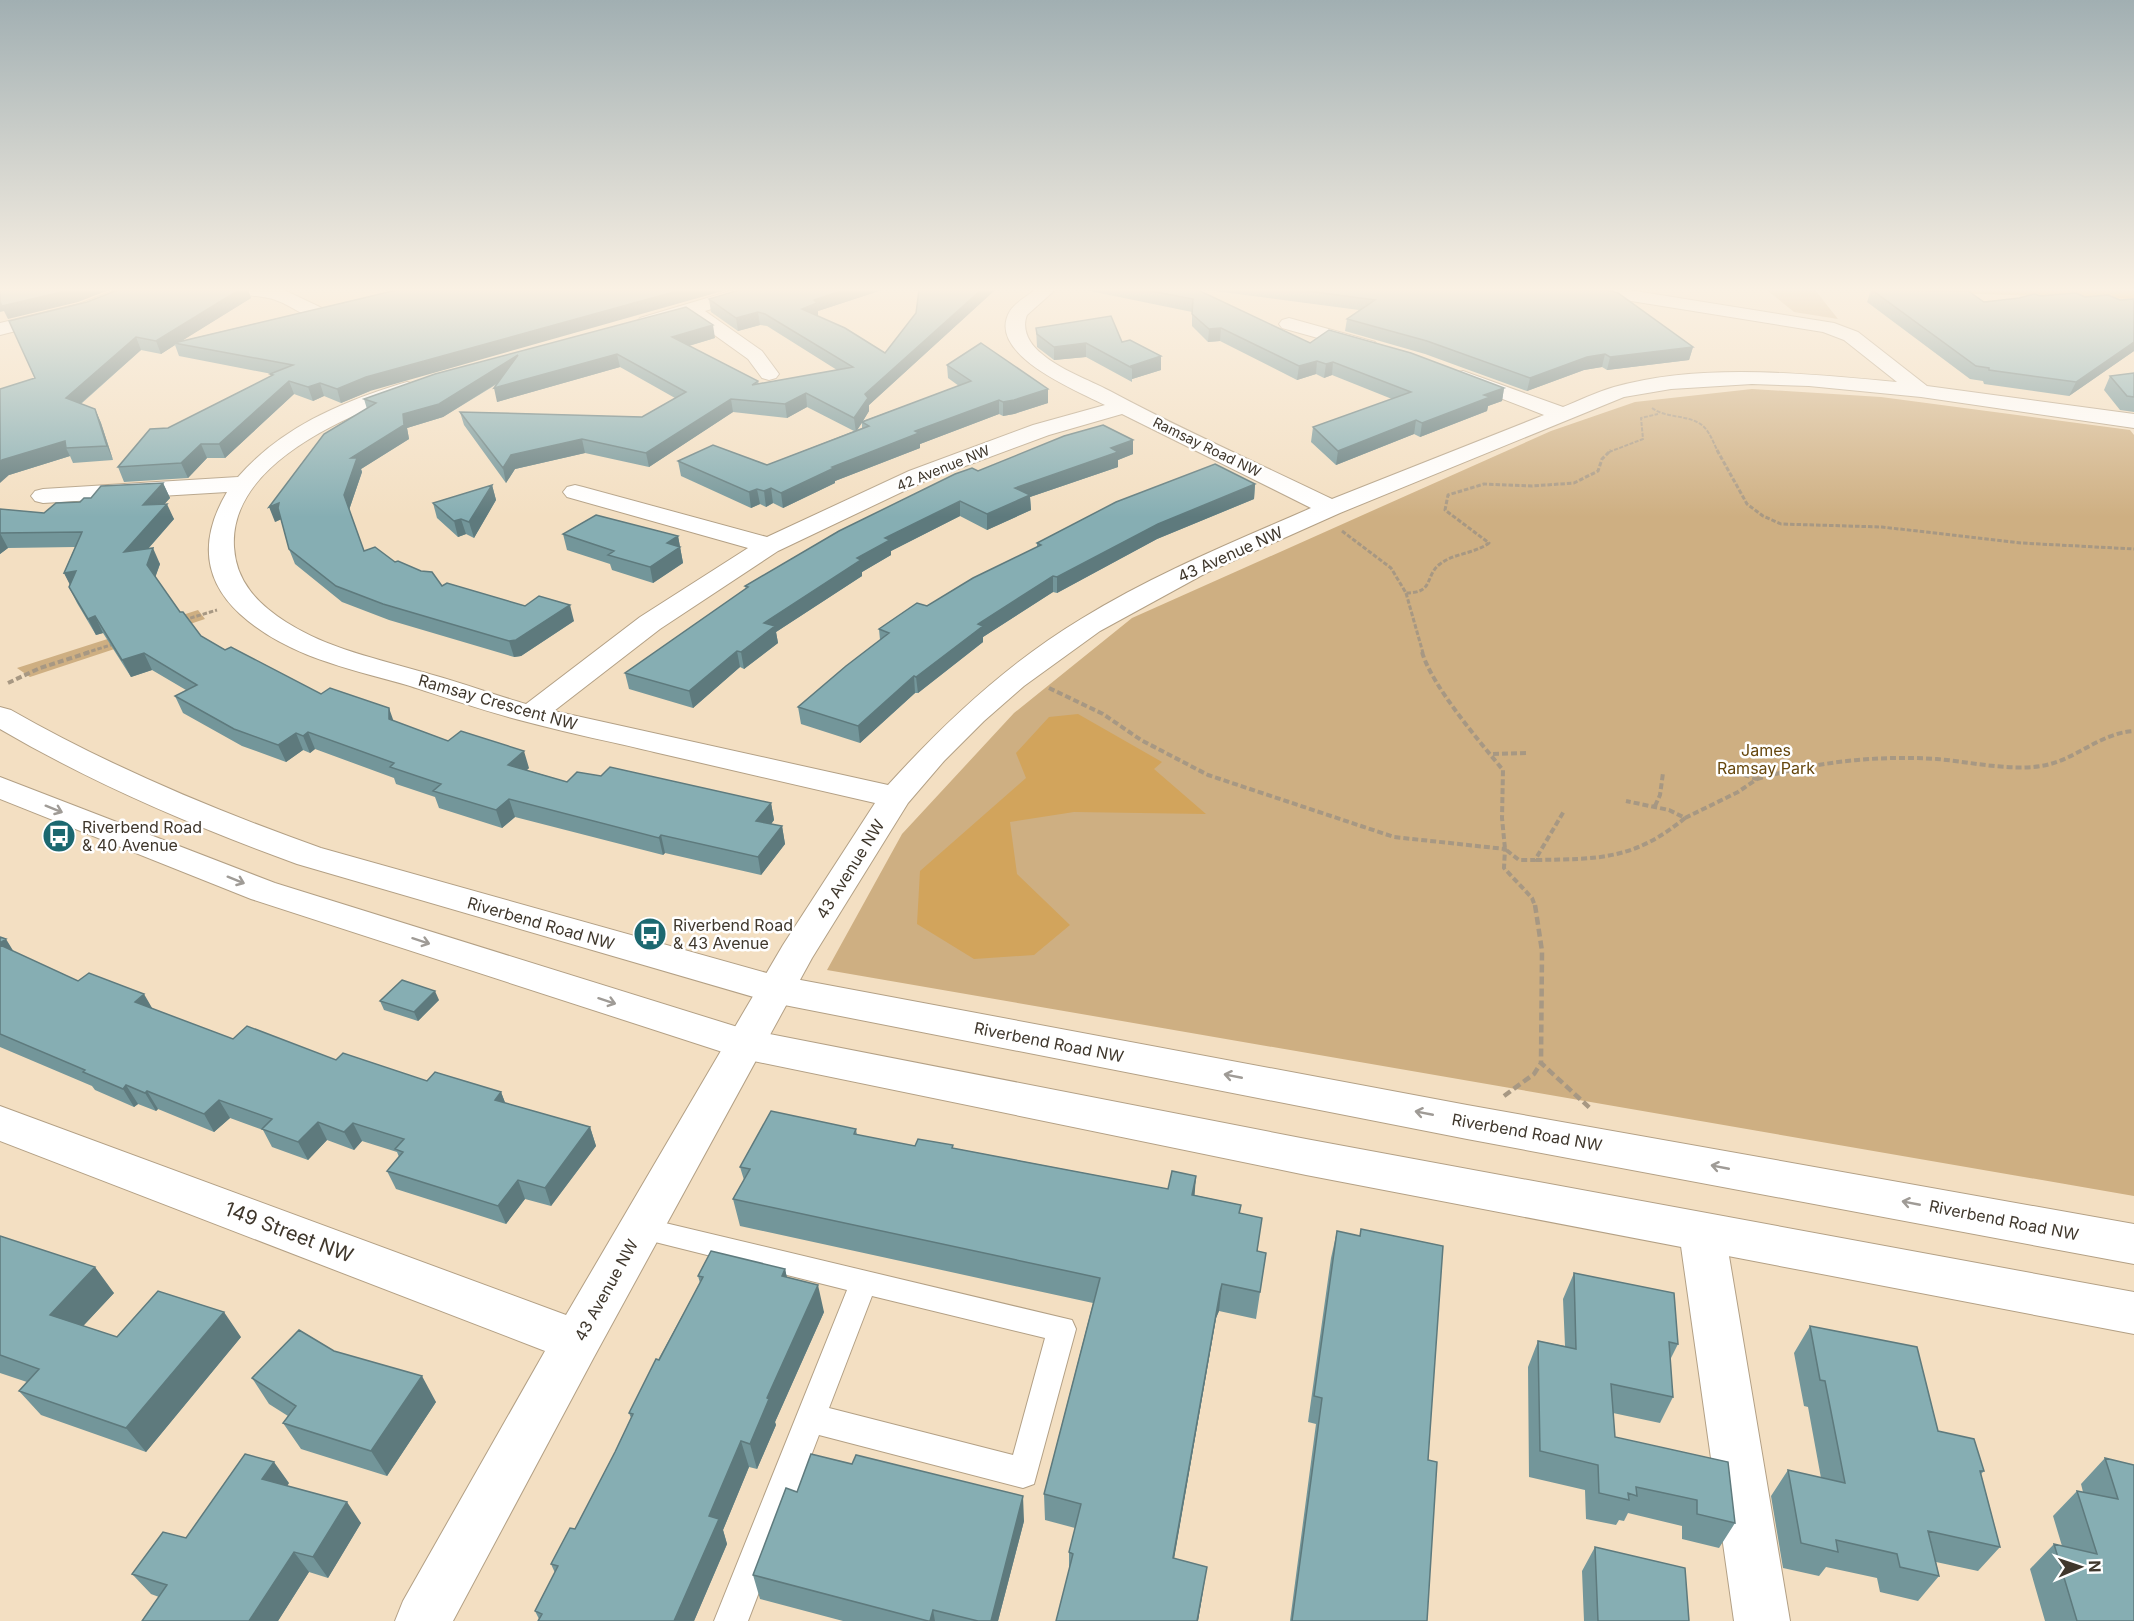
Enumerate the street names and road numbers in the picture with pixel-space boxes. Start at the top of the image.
street label: Ramsay Road NW [1150,413,1264,480]
street label: 42 Avenue NW [894,441,992,494]
street label: 43 Avenue NW [1174,522,1286,586]
street label: Ramsay Crescent NW [416,670,580,734]
street label: 43 Avenue NW [812,815,889,922]
street label: Riverbend Road NW [465,892,617,954]
street label: Riverbend Road NW [972,1018,1126,1066]
street label: Riverbend Road NW [1450,1109,1604,1155]
street label: 149 Street NW [221,1196,357,1268]
street label: Riverbend Road NW [1927,1196,2081,1244]
street label: 43 Avenue NW [570,1235,642,1344]

